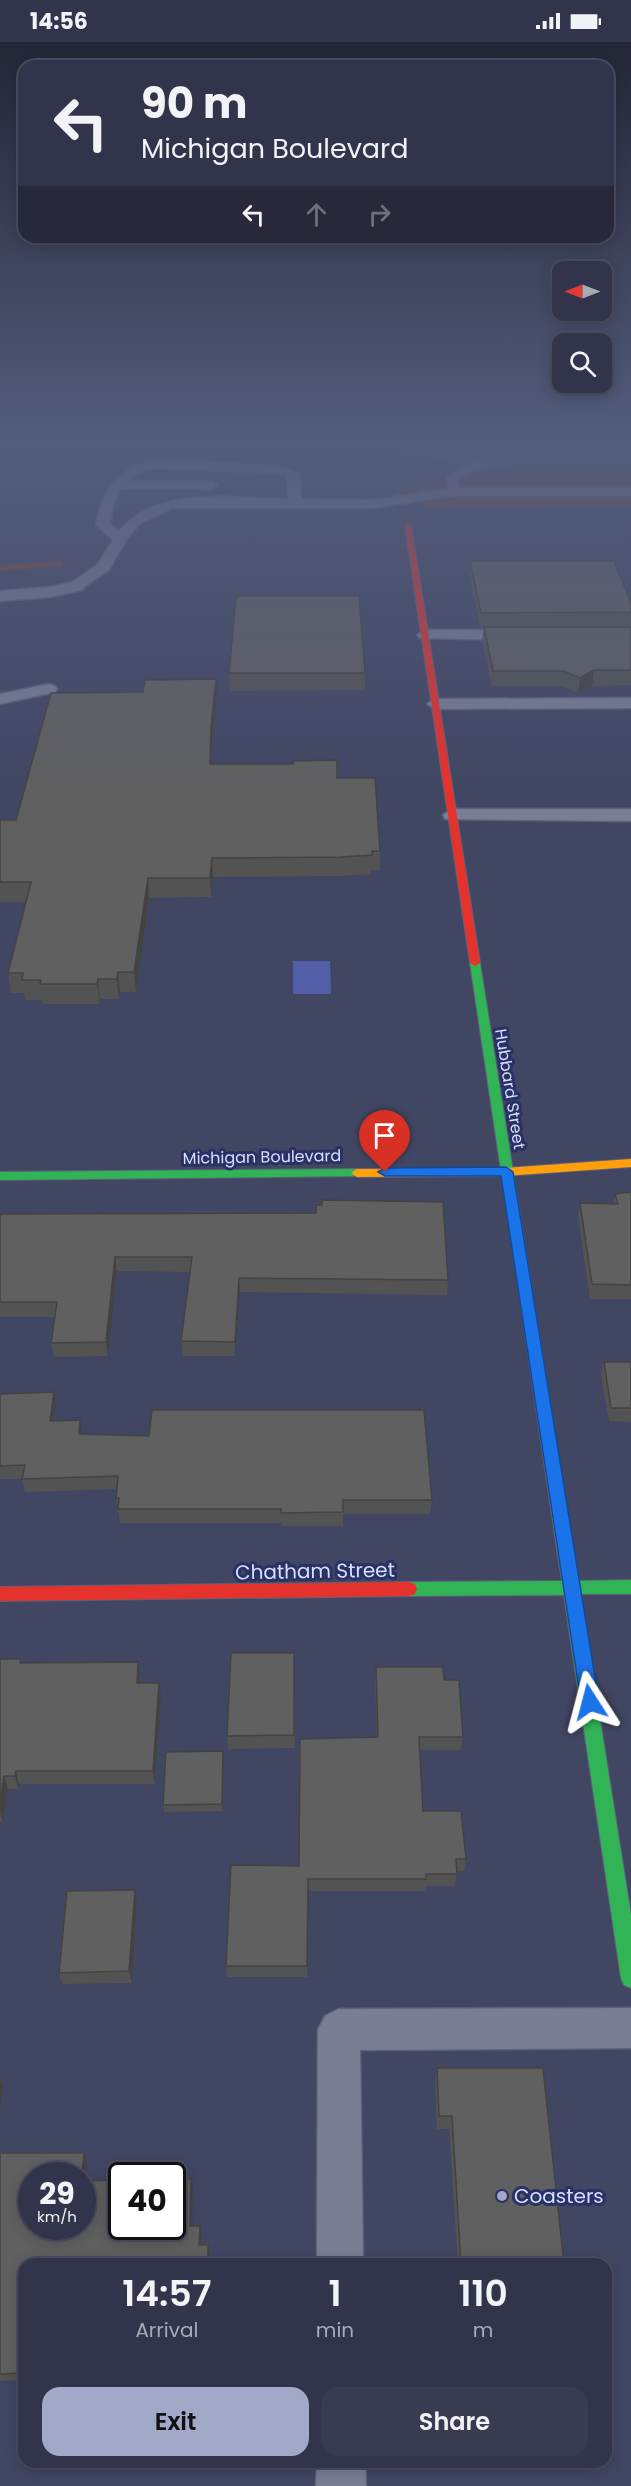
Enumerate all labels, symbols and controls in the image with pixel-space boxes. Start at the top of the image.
text: 14:56 [30,6,88,37]
text: 90 m [141,74,248,133]
icon: left [42,84,120,162]
text: Michigan Boulevard [141,130,408,167]
icon: left [237,198,270,231]
icon: ahead [300,198,333,231]
icon: right [363,198,396,231]
north arrow [552,261,612,321]
map controls [552,261,612,393]
button: search [552,333,612,393]
street label: Hubbard Street [489,1027,531,1151]
pin [359,1110,410,1172]
icon: arrive [368,1119,401,1152]
street label: Michigan Boulevard [183,1144,341,1170]
street label: Chatham Street [235,1556,395,1586]
position arrow [558,1670,622,1734]
speed limit sign: 40 [108,2162,186,2240]
text: 29 [39,2172,75,2215]
place label: Coasters [514,2182,604,2210]
marker: Coasters [495,2189,509,2203]
text: km/h [37,2206,77,2227]
text: 14:57 [122,2268,212,2319]
text: 1 [328,2268,341,2319]
text: 110 [458,2268,508,2319]
text: Arrival [135,2316,198,2344]
text: min [316,2316,354,2344]
text: m [473,2316,493,2344]
button: Exit [42,2387,309,2456]
button: Share [321,2387,588,2456]

